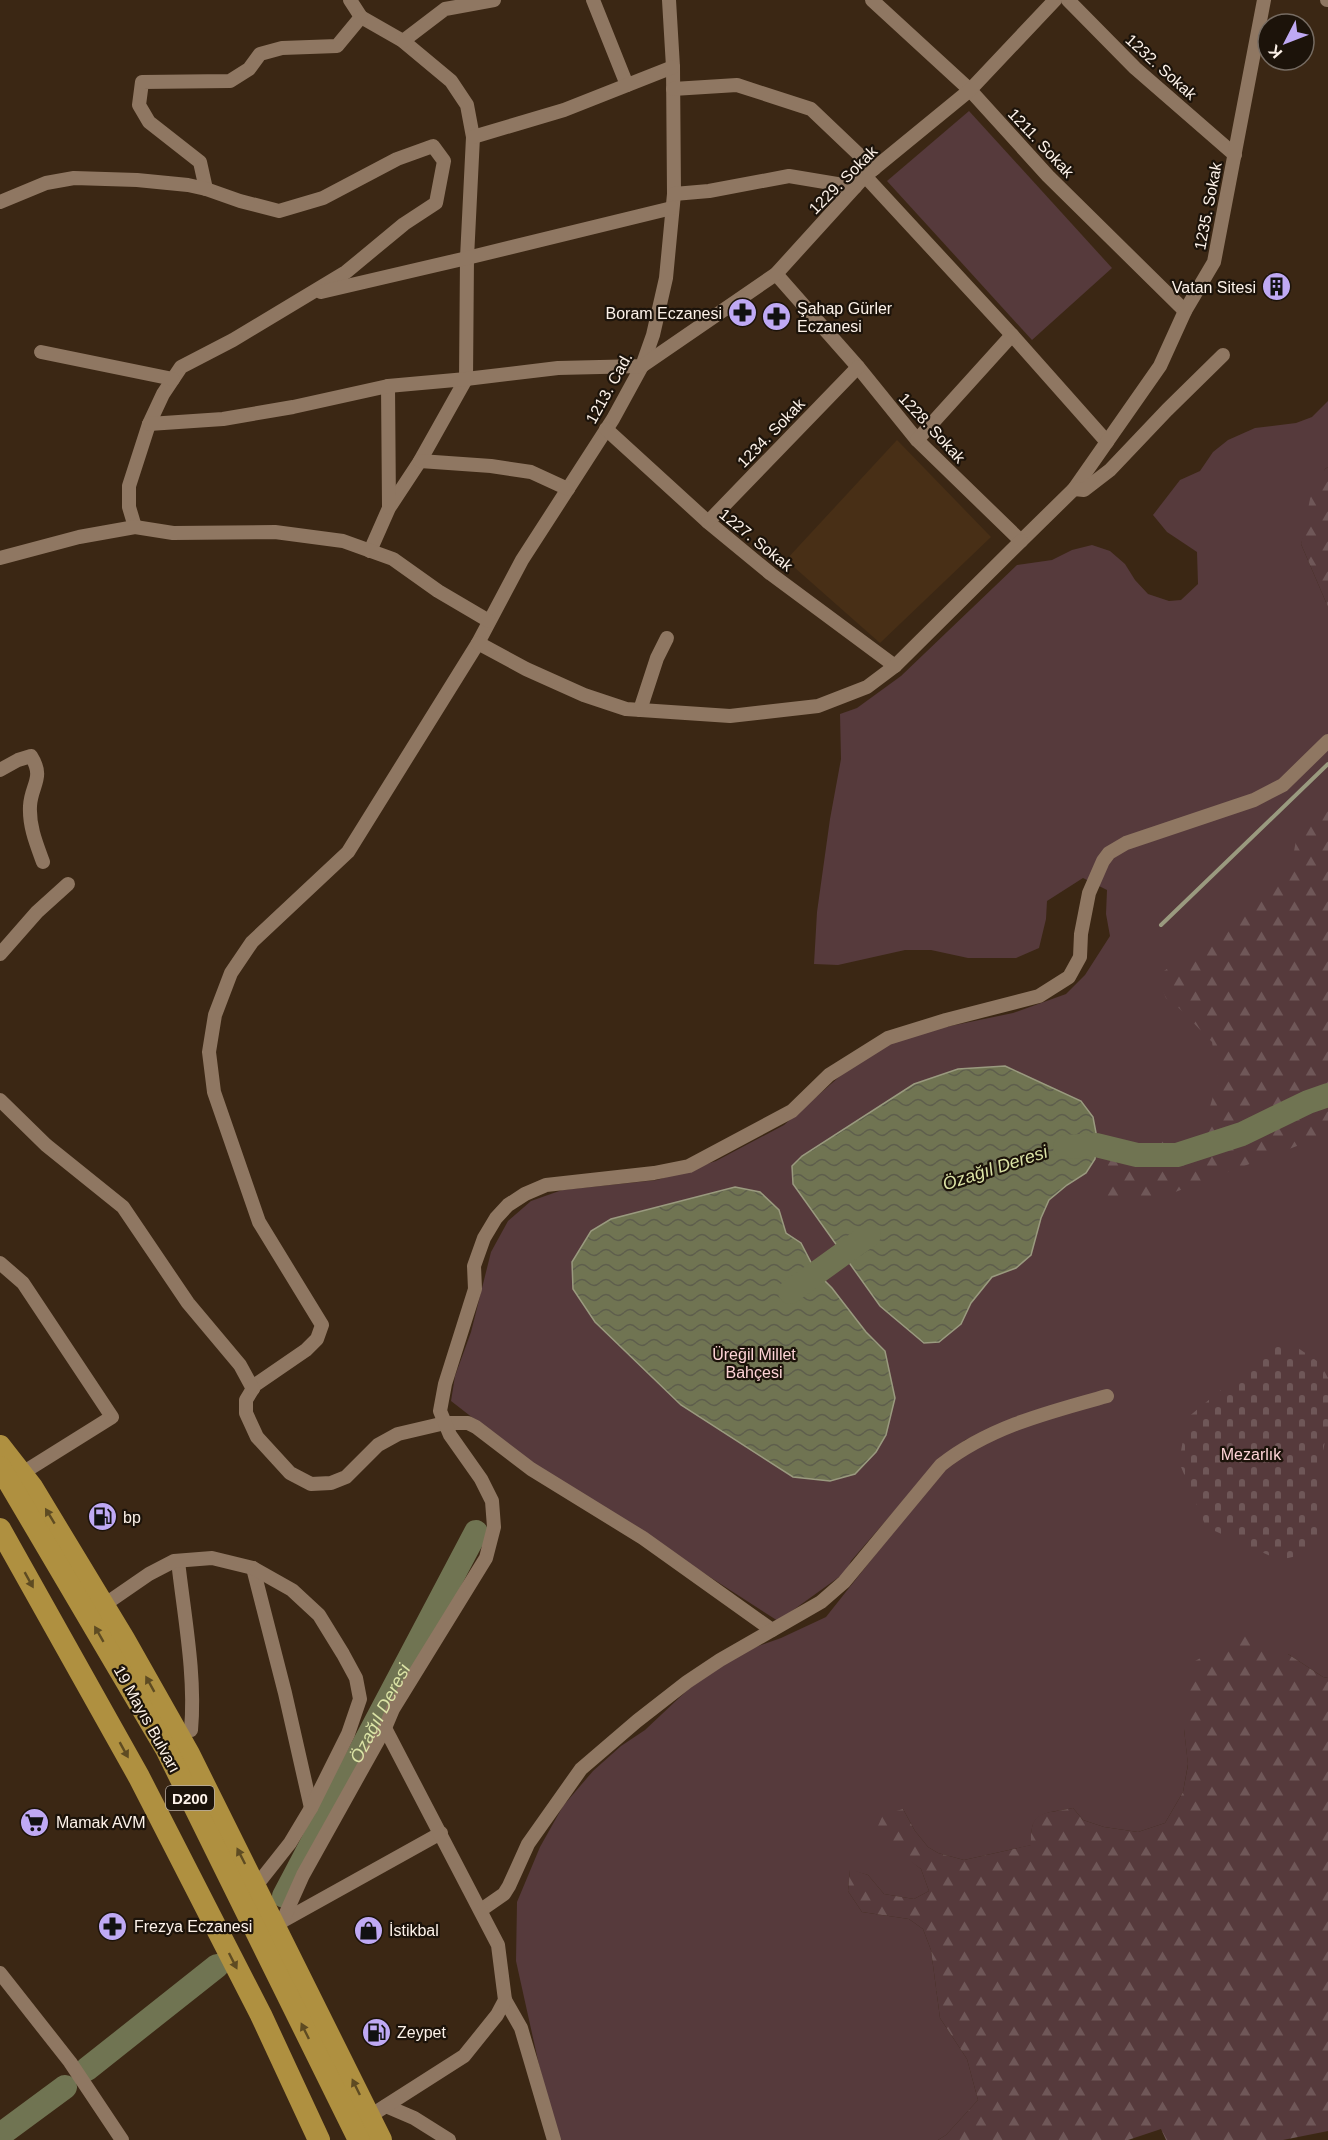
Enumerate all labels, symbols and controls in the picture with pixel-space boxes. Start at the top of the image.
north arrow [1256,12,1316,72]
street label: 1232. Sokak [1122,31,1200,104]
text: K [1265,41,1285,62]
street label: 1211. Sokak [1005,105,1078,182]
street label: 1229. Sokak [806,142,881,217]
street label: 1235. Sokak [1191,160,1225,251]
building icon: Vatan Sitesi [1261,271,1293,303]
place label: Vatan Sitesi [1172,279,1256,296]
pharmacy icon: Boram Eczanesi [727,297,759,329]
place label: Şahap Gürler Eczanesi [797,300,893,335]
pharmacy icon: Şahap Gürler Eczanesi [760,301,792,333]
place label: Boram Eczanesi [606,305,722,322]
street label: 1213. Cad. [583,350,635,426]
street label: 1228. Sokak [895,390,969,467]
street label: 1234. Sokak [734,394,809,471]
street label: 1227. Sokak [716,505,797,575]
water label: Özağıl Deresi [940,1141,1051,1194]
park label: Üreğil Millet Bahçesi [712,1346,796,1381]
park label: Mezarlık [1221,1446,1282,1463]
fuel station icon: bp [86,1501,118,1533]
one-way arrow [45,1508,56,1524]
place label: bp [123,1509,141,1526]
one-way arrow [23,1572,34,1588]
one-way arrow [94,1626,105,1642]
water label: Özağıl Deresi [346,1660,415,1767]
street label: 19 Mayıs Bulvarı [111,1663,183,1775]
one-way arrow [145,1675,155,1692]
one-way arrow [119,1742,129,1759]
road number: D200 [166,1786,214,1810]
supermarket icon: Mamak AVM [19,1806,51,1838]
place label: Mamak AVM [56,1814,146,1831]
one-way arrow [236,1848,246,1865]
pharmacy icon: Frezya Eczanesi [97,1910,129,1942]
shop icon: İstikbal [352,1914,384,1946]
place label: Frezya Eczanesi [134,1918,252,1935]
place label: İstikbal [389,1921,439,1939]
one-way arrow [228,1952,238,1969]
fuel station icon: Zeypet [360,2016,392,2048]
one-way arrow [300,2022,310,2040]
place label: Zeypet [397,2024,446,2041]
one-way arrow [351,2079,360,2096]

